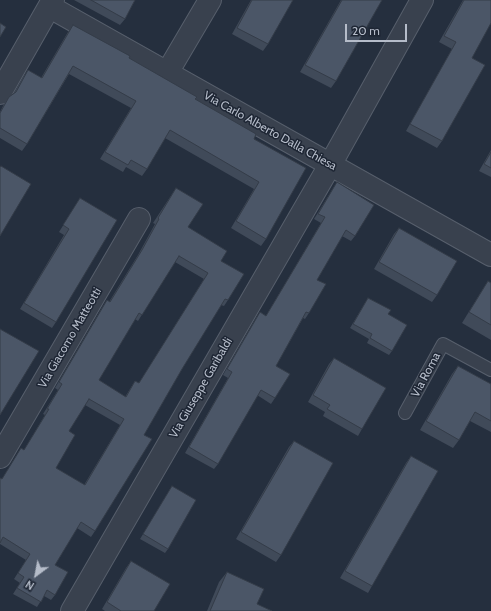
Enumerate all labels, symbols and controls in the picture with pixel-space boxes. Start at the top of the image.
scale bar [347,16,409,42]
text: 20 m [352,23,380,38]
street label: Via Carlo Alberto Dalla Chiesa [201,88,339,174]
street label: Via Giacomo Matteotti [35,285,105,391]
street label: Via Giuseppe Garibaldi [166,335,236,441]
street label: Via Roma [408,350,444,400]
north arrow [16,555,56,595]
text: N [23,577,37,593]

